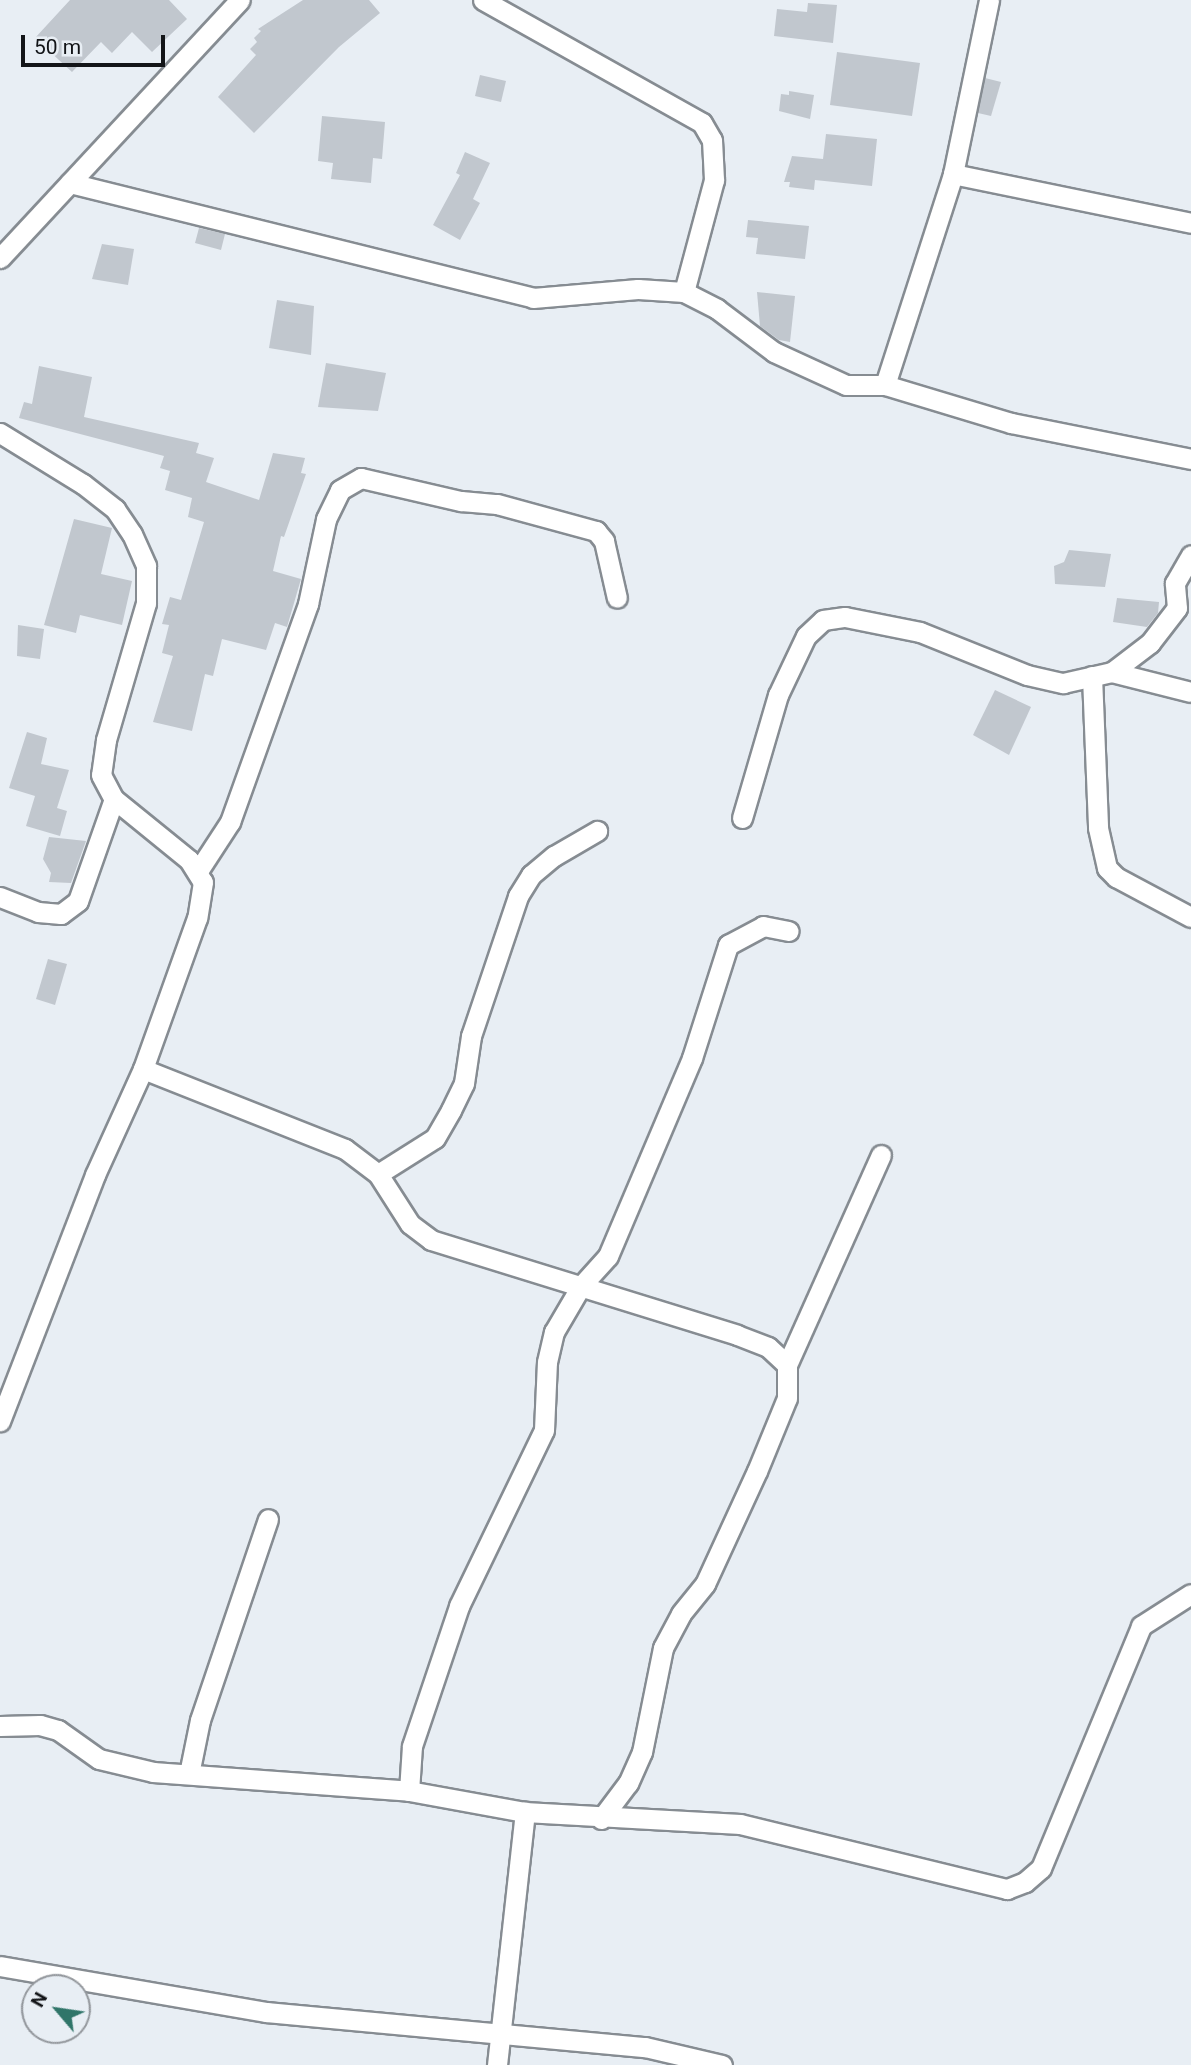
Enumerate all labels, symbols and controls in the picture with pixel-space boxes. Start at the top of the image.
scale bar [24,21,168,65]
text: 50 m [34,35,81,59]
north arrow [21,1974,91,2044]
text: N [26,1988,52,2011]

